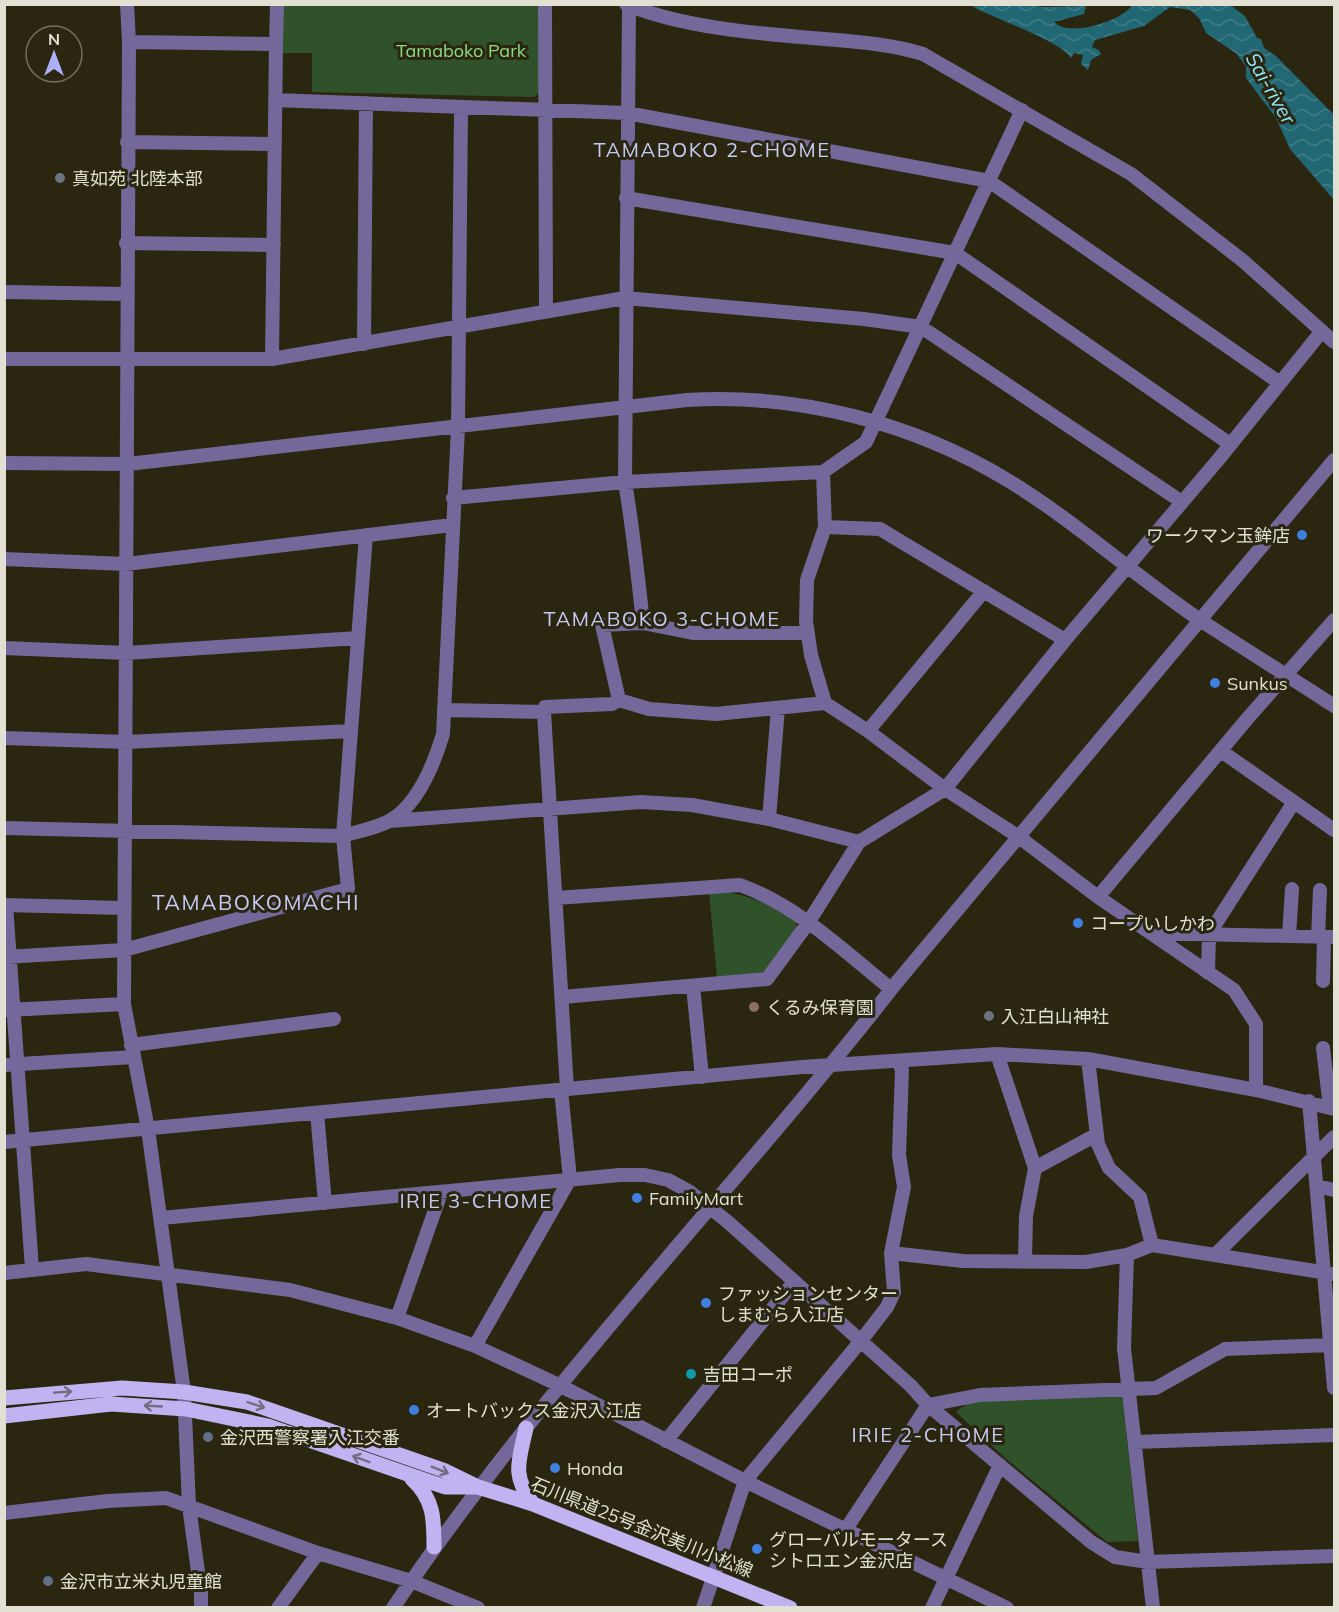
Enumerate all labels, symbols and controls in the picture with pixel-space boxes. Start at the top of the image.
north arrow [24,24,84,84]
text: N [48,29,60,49]
park label: Tamaboko Park [396,39,527,62]
water label: Sai-river [1241,48,1302,129]
district label: TAMABOKO 2-CHOME [594,137,830,162]
place label: 真如苑 北陸本部 [72,167,203,190]
marker: 真如苑 北陸本部 [53,171,67,185]
place label: ワークマン玉鉾店 [1146,524,1290,547]
marker: ワークマン玉鉾店 [1295,528,1309,542]
district label: TAMABOKO 3-CHOME [544,606,780,631]
place label: Sunkus [1227,672,1288,695]
marker: Sunkus [1208,676,1222,690]
district label: TAMABOKOMACHI [152,889,360,915]
place label: コープいしかわ [1090,912,1215,935]
marker: コープいしかわ [1071,916,1085,930]
place label: くるみ保育園 [766,996,874,1019]
marker: くるみ保育園 [747,1000,761,1014]
place label: 入江白山神社 [1001,1005,1109,1028]
marker: 入江白山神社 [982,1009,996,1023]
place label: FamilyMart [649,1187,743,1210]
district label: IRIE 3-CHOME [399,1188,553,1213]
marker: FamilyMart [630,1191,644,1205]
place label: ファッションセンター しまむら入江店 [718,1282,898,1326]
marker: ファッションセンター しまむら入江店 [699,1296,713,1310]
place label: 吉田コーポ [703,1363,793,1386]
marker: 吉田コーポ [684,1367,698,1381]
one-way arrow [52,1387,72,1398]
place label: オートバックス金沢入江店 [426,1399,641,1422]
one-way arrow [143,1400,163,1411]
one-way arrow [246,1400,265,1411]
marker: オートバックス金沢入江店 [407,1403,421,1417]
district label: IRIE 2-CHOME [851,1422,1005,1447]
place label: 金沢西警察署入江交番 [220,1426,400,1449]
marker: 金沢西警察署入江交番 [201,1430,215,1444]
one-way arrow [352,1453,371,1464]
place label: Honda [567,1457,623,1480]
marker: Honda [548,1461,562,1475]
one-way arrow [430,1465,449,1476]
street label: 石川県道25号金沢美川小松線 [528,1472,756,1582]
place label: グローバルモータース シトロエン金沢店 [769,1528,948,1572]
marker: グローバルモータース シトロエン金沢店 [750,1542,764,1556]
place label: 金沢市立米丸児童館 [60,1570,222,1593]
marker: 金沢市立米丸児童館 [41,1574,55,1588]

